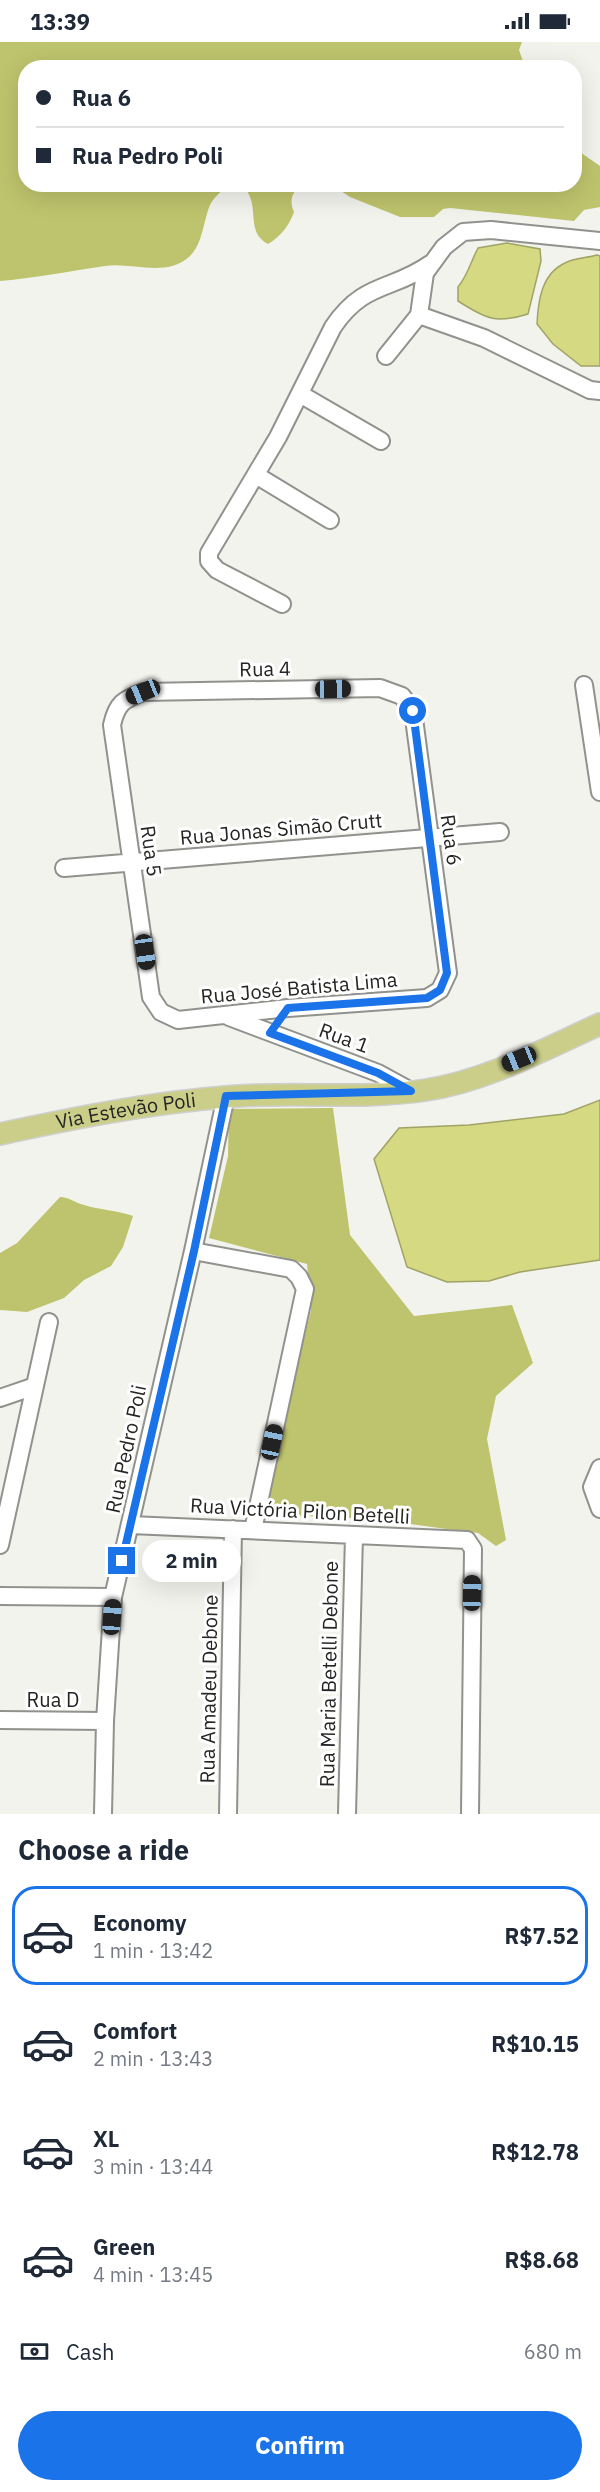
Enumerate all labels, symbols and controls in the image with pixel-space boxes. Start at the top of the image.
text: 13:39 [30,7,90,36]
text: Rua 6 [72,83,131,112]
text: Rua Pedro Poli [72,141,223,170]
street label: Rua 4 [239,655,291,682]
car [123,677,163,707]
car [315,680,351,698]
route start [399,697,426,724]
street label: Rua Jonas Simão Crutt [179,806,383,851]
street label: Rua 6 [435,813,468,867]
street label: Rua 5 [135,824,168,878]
car [134,933,156,971]
street label: Rua José Batista Lima [199,965,399,1010]
street label: Rua 1 [315,1016,373,1059]
car [499,1044,539,1074]
street label: Via Estevão Poli [53,1086,197,1135]
street label: Rua Pedro Poli [99,1382,152,1515]
car [259,1423,285,1461]
street label: Rua Victória Pilon Betelli [189,1491,411,1530]
callout: 2 min [143,1540,242,1582]
route end [108,1547,135,1574]
text: 2 min [165,1547,218,1574]
street label: Rua Maria Betelli Debone [313,1561,344,1787]
car [463,1575,481,1611]
street label: Rua Amadeu Debone [193,1594,224,1784]
car [102,1598,122,1636]
street label: Rua D [27,1686,79,1713]
text: Choose a ride [18,1832,189,1867]
text: Economy [93,1908,187,1937]
icon: car [21,1909,75,1963]
text: R$7.52 [505,1921,579,1950]
text: 1 min · 13:42 [93,1937,213,1964]
text: Comfort [93,2016,177,2045]
icon: car [21,2017,75,2071]
text: R$10.15 [491,2029,579,2058]
text: 2 min · 13:43 [93,2045,213,2072]
text: XL [93,2124,119,2153]
icon: car [21,2125,75,2179]
text: R$12.78 [491,2137,579,2166]
text: 3 min · 13:44 [93,2153,213,2180]
text: Green [93,2232,155,2261]
icon: car [21,2233,75,2287]
text: R$8.68 [505,2245,579,2274]
text: 4 min · 13:45 [93,2261,213,2288]
icon: cash [18,2335,51,2368]
text: Cash [66,2337,115,2366]
text: 680 m [524,2338,582,2365]
button: Confirm [18,2411,582,2480]

